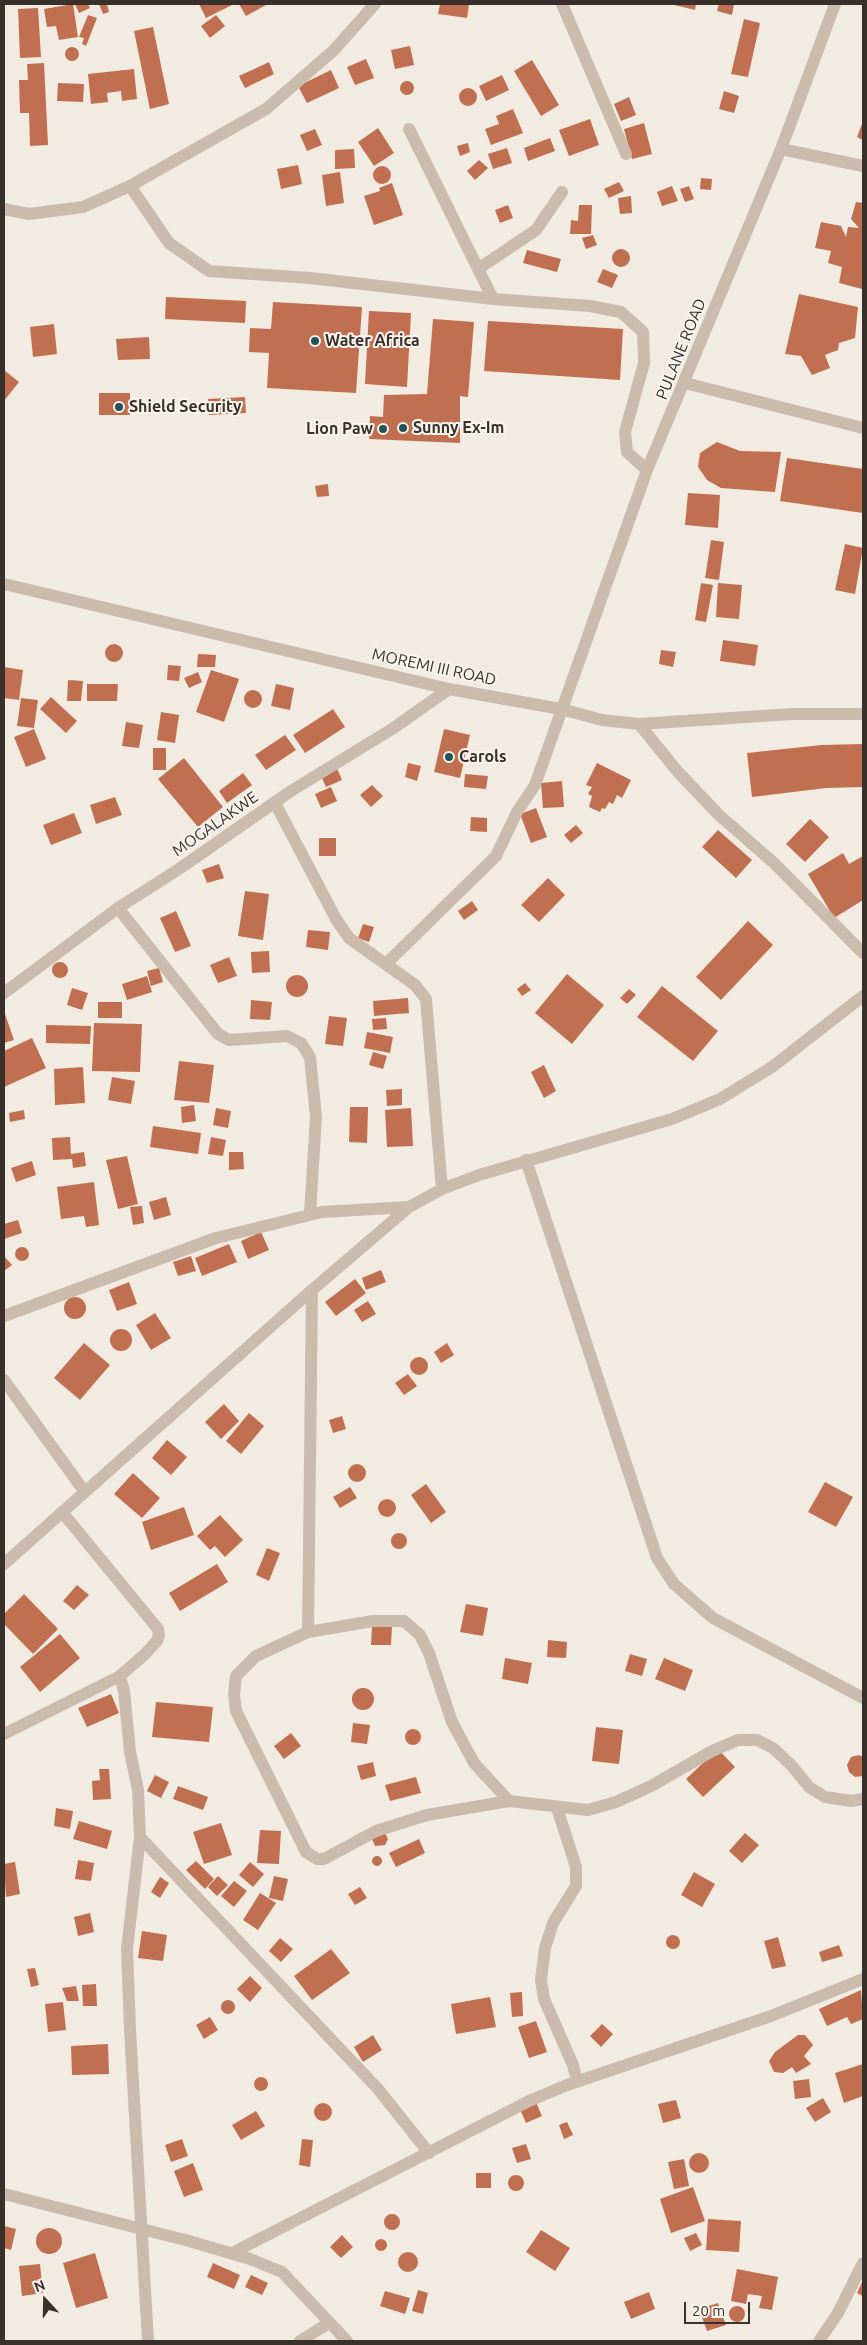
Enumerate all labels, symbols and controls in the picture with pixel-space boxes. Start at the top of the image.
street label: PULANE ROAD [652,296,710,402]
place label: Water Africa [325,331,420,351]
marker: Water Africa [309,335,321,347]
place label: Shield Security [129,397,241,417]
marker: Shield Security [113,401,125,413]
place label: Sunny Ex-Im [413,418,504,438]
place label: Lion Paw [306,419,373,439]
marker: Sunny Ex-Im [397,422,409,434]
marker: Lion Paw [377,423,389,435]
street label: MOREMI III ROAD [370,644,498,690]
place label: Carols [459,747,507,767]
marker: Carols [443,751,455,763]
street label: MOGALAKWE [169,787,261,861]
north arrow [20,2275,70,2325]
text: N [32,2277,47,2295]
scale bar [687,2292,753,2324]
text: 20 m [692,2302,725,2319]

